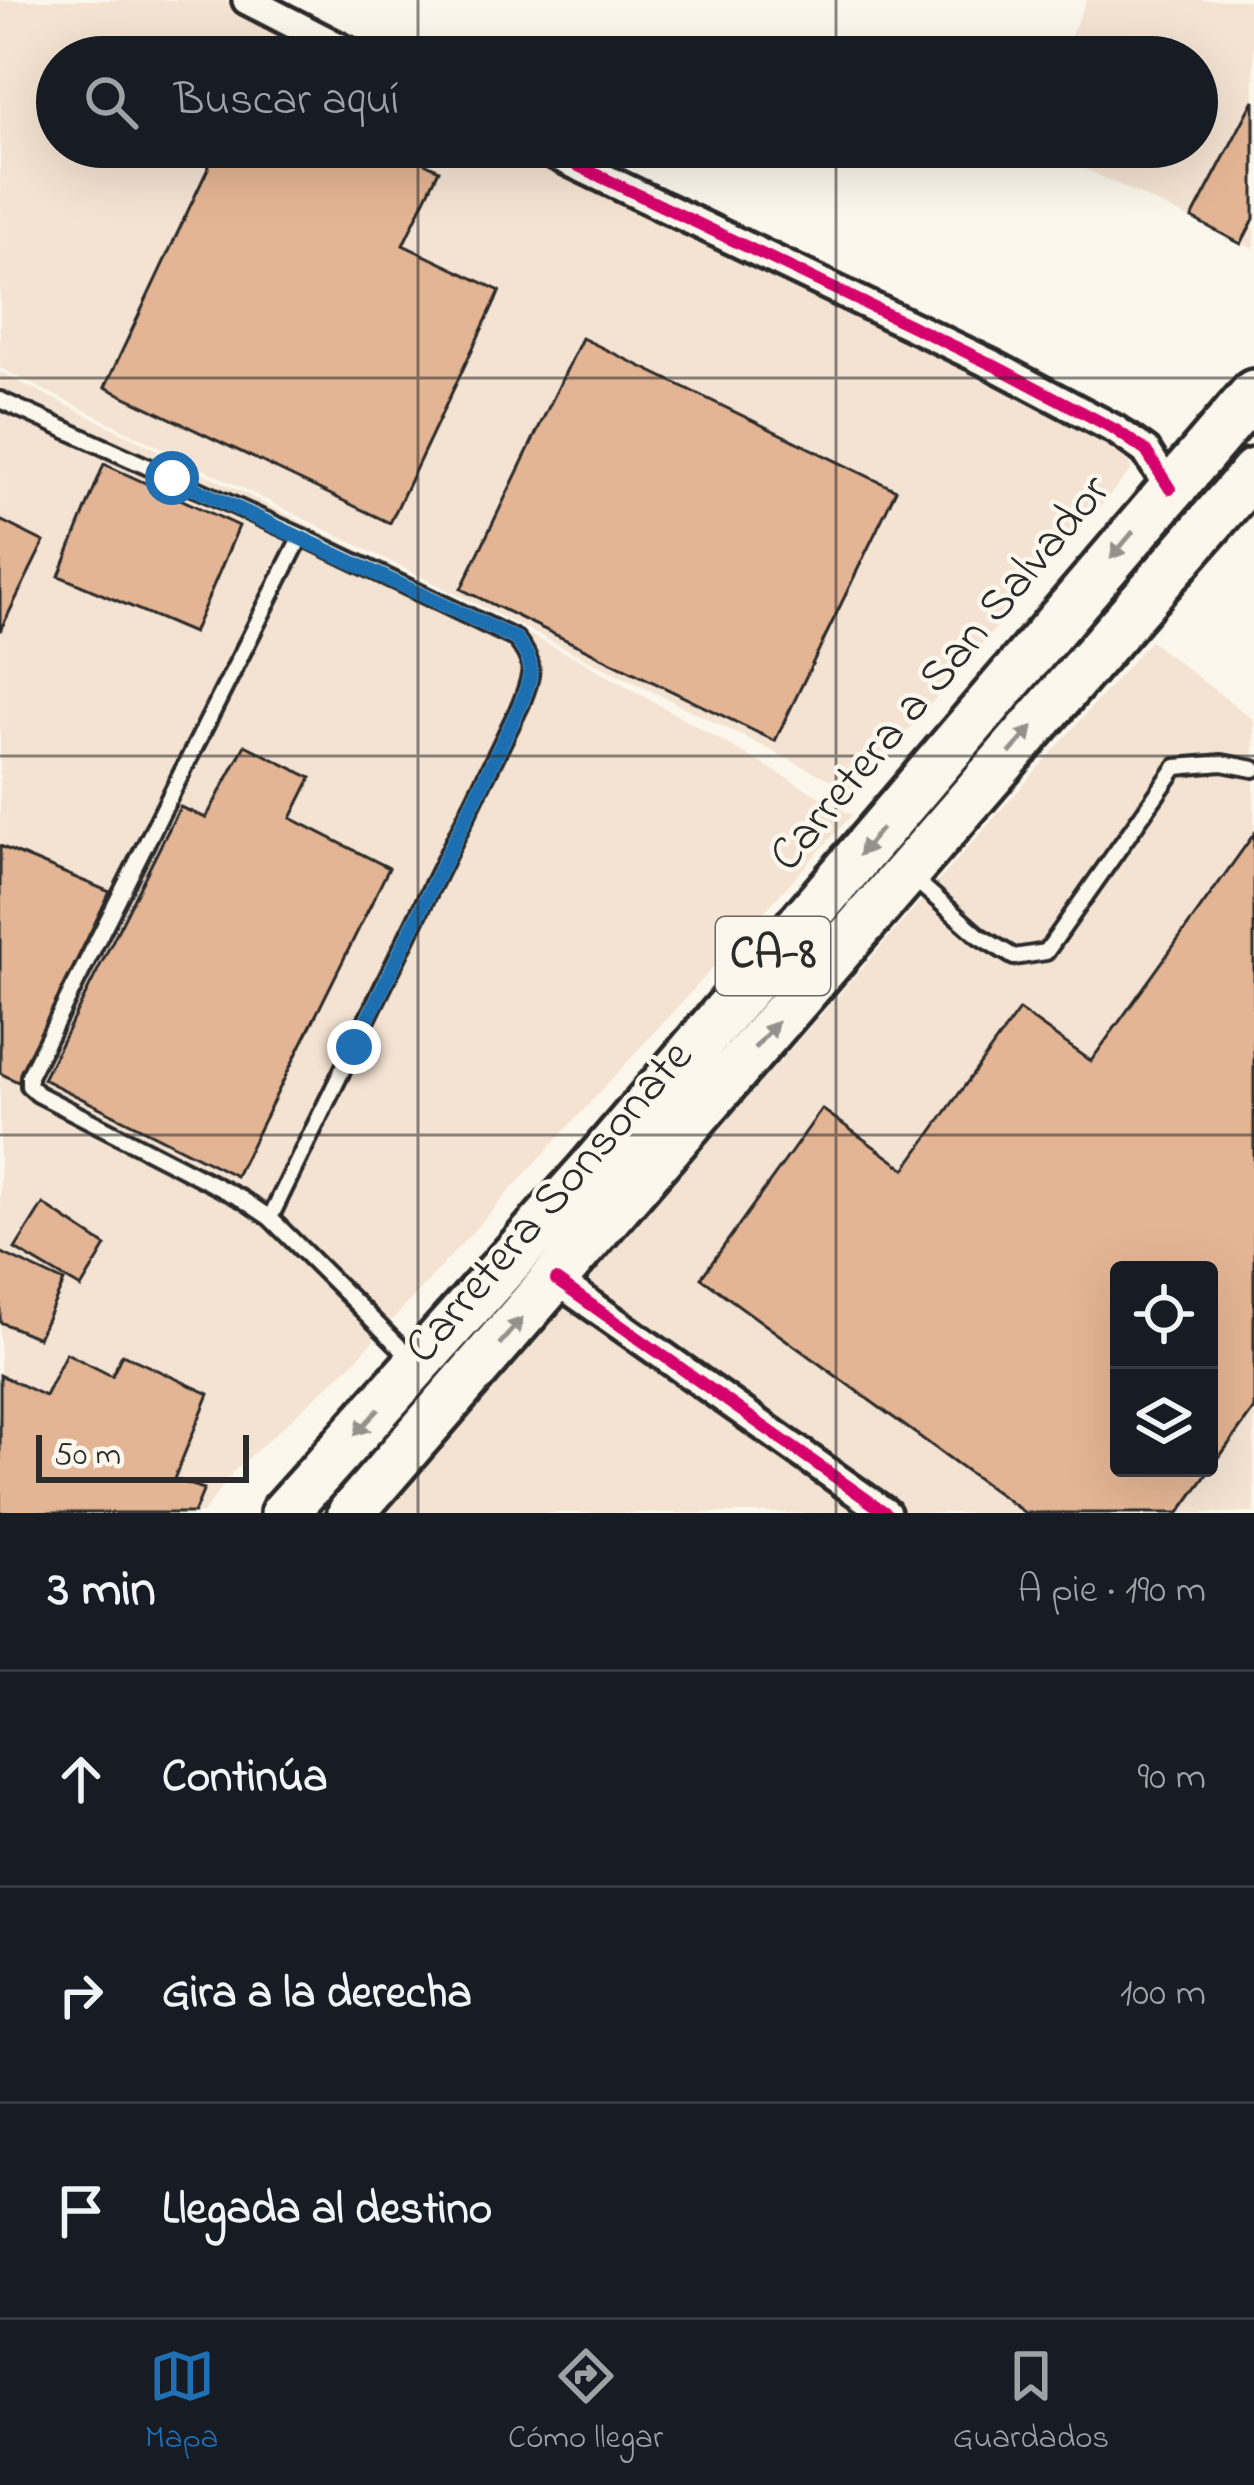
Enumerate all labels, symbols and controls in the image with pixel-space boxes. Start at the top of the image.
search box [36,36,1218,168]
icon: search [78,69,144,135]
text: Buscar aquí [174,69,399,135]
route start [145,451,199,505]
street label: Carretera a San Salvador [753,460,1129,888]
one-way arrow [1110,530,1136,560]
one-way arrow [1007,725,1033,755]
one-way arrow [857,827,884,857]
road number: CA-8 [716,917,830,995]
route end [327,1020,381,1074]
one-way arrow [752,1021,779,1050]
street label: Carretera Sonsonate [389,1025,711,1381]
map controls [1110,1261,1218,1477]
button: locate [1110,1261,1218,1369]
one-way arrow [497,1316,524,1346]
button: layers [1110,1369,1218,1477]
one-way arrow [354,1408,381,1437]
scale bar [36,1429,249,1482]
text: 50 m [54,1432,121,1480]
text: 3 min [48,1554,156,1629]
text: A pie · 190 m [1018,1563,1206,1620]
icon: ahead [48,1746,114,1812]
text: Continúa [162,1746,328,1812]
text: 90 m [1137,1750,1206,1807]
icon: right [48,1962,114,2028]
text: Gira a la derecha [162,1962,472,2028]
text: 100 m [1120,1966,1206,2023]
icon: arrive [48,2178,114,2244]
text: Llegada al destino [162,2178,492,2244]
tab: Mapa [145,2343,218,2463]
tab: Cómo llegar [508,2343,663,2463]
tab: Guardados [953,2343,1109,2463]

